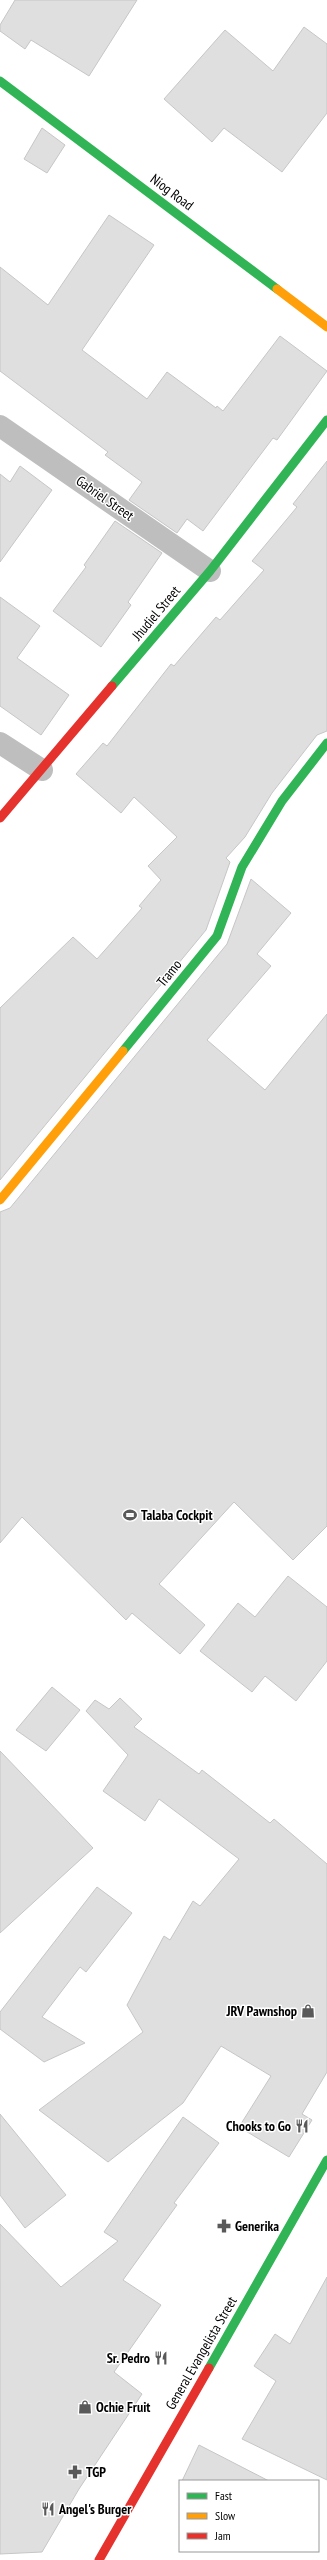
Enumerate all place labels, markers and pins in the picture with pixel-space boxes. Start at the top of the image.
place label: Talaba Cockpit [141,1506,212,1524]
sports icon: Talaba Cockpit [122,1507,138,1523]
place label: JRV Pawnshop [225,2002,297,2020]
shop icon: JRV Pawnshop [300,2003,316,2019]
place label: Chooks to Go [226,2117,291,2135]
restaurant icon: Chooks to Go [294,2118,310,2134]
place label: Generika [235,2217,279,2235]
pharmacy icon: Generika [216,2218,232,2234]
place label: Sr. Pedro [107,2349,150,2367]
restaurant icon: Sr. Pedro [153,2350,169,2366]
place label: Ochie Fruit [96,2398,150,2416]
shop icon: Ochie Fruit [77,2399,93,2415]
place label: TGP [86,2463,106,2481]
pharmacy icon: TGP [67,2464,83,2480]
place label: Angel's Burger [58,2500,132,2518]
restaurant icon: Angel's Burger [40,2501,56,2517]

